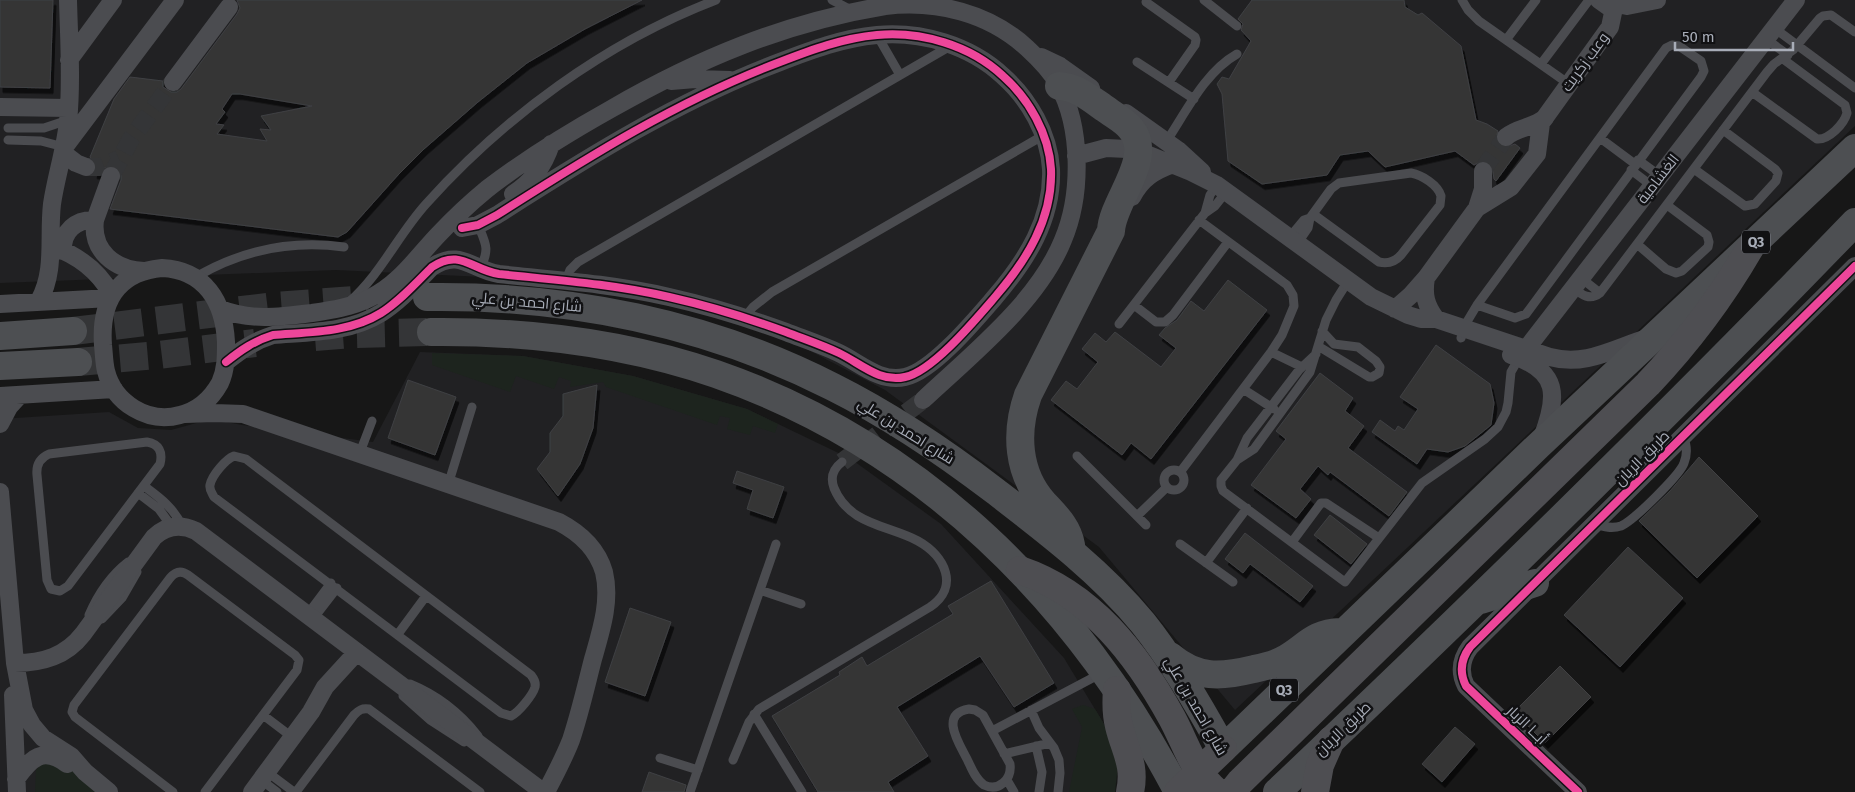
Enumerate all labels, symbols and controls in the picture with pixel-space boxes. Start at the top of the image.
scale bar [1675,20,1792,52]
text: 50 m [1682,28,1715,46]
street label: وعب زكريت [1558,29,1612,95]
street label: الغشامية [1633,151,1683,207]
road number: Q3 [1742,230,1770,253]
street label: شارع احمد بن علي [471,288,583,319]
street label: شارع احمد بن علي [853,394,958,470]
street label: طريق الريان [1611,427,1674,490]
street label: شارع احمد بن علي [1158,654,1231,760]
road number: Q3 [1270,678,1298,702]
street label: طريق الريان [1311,698,1375,761]
street label: أبــا الزبار [1502,700,1552,748]

